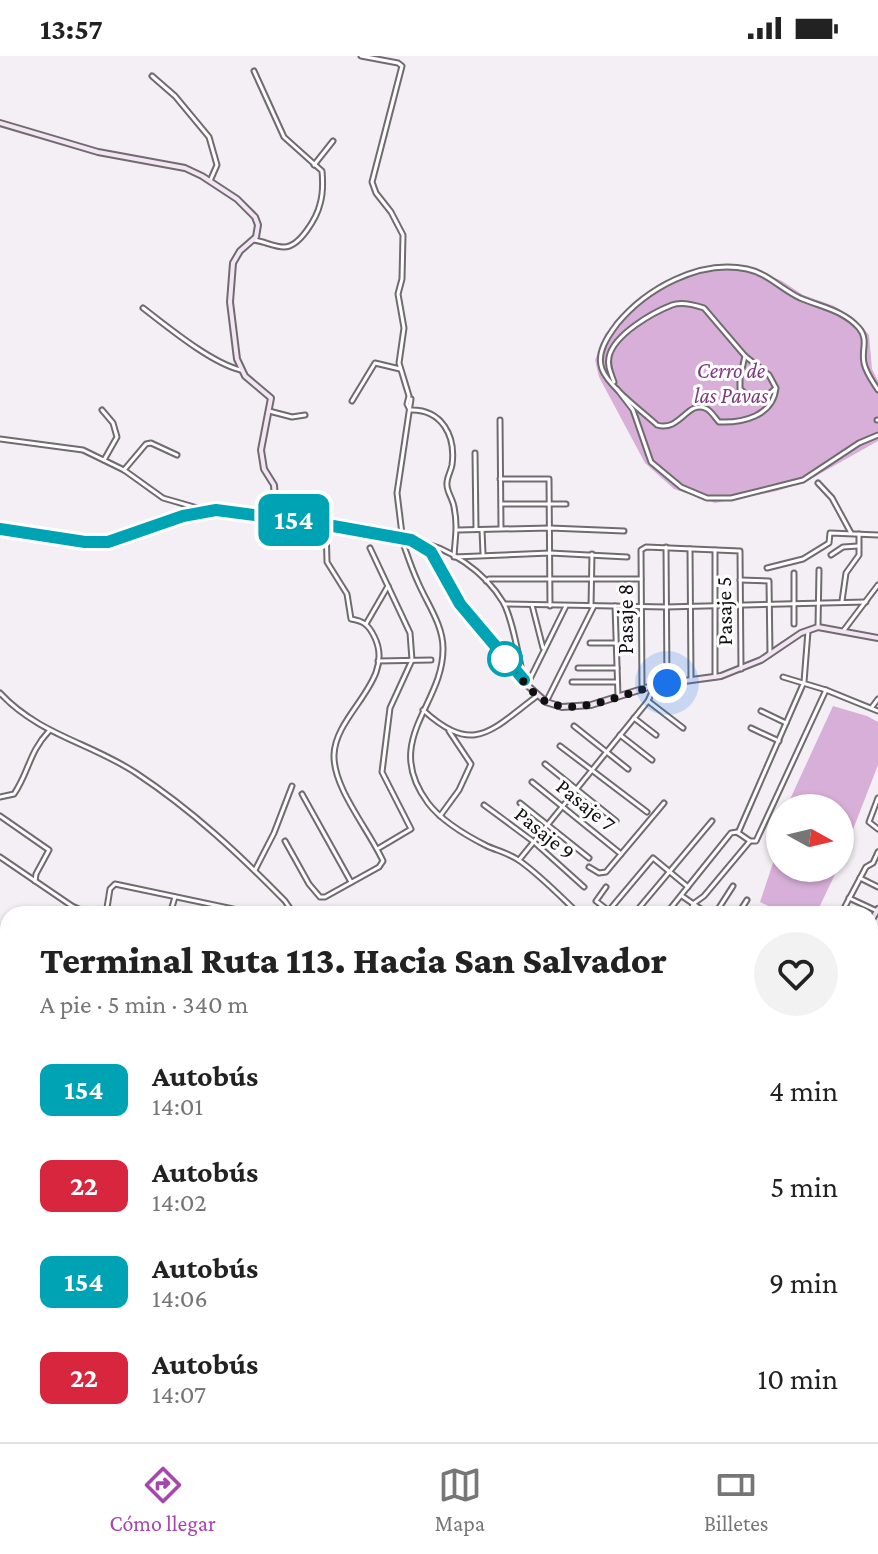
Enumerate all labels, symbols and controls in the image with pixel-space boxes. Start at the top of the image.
text: 13:57 [40,12,103,45]
park label: Cerro de las Pavas [694,358,768,408]
line badge: 154 [248,494,340,546]
text: 154 [274,504,314,535]
street label: Pasaje 5 [711,576,737,646]
street label: Pasaje 8 [613,584,638,654]
unlabelled marker [488,642,522,676]
your location [647,663,687,703]
street label: Pasaje 7 [551,774,621,836]
north arrow [766,794,854,882]
map controls [766,794,854,882]
street label: Pasaje 9 [510,801,580,865]
button: heart [754,932,838,1016]
text: Terminal Ruta 113. Hacia San Salvador [40,939,667,981]
text: A pie · 5 min · 340 m [40,990,248,1019]
text: Autobús [152,1059,258,1092]
text: 154 [64,1074,104,1105]
text: 4 min [769,1074,838,1107]
text: 14:01 [152,1092,203,1121]
text: Autobús [152,1155,258,1188]
text: 22 [70,1170,98,1201]
text: 5 min [770,1170,838,1203]
text: 14:02 [152,1188,207,1217]
text: Autobús [152,1251,258,1284]
text: 154 [64,1266,104,1297]
text: 9 min [769,1266,838,1299]
text: 14:06 [152,1284,208,1313]
text: Autobús [152,1347,258,1380]
text: 22 [70,1362,98,1393]
text: 10 min [757,1362,838,1395]
text: 14:07 [152,1380,206,1409]
tab: Cómo llegar [110,1463,216,1536]
tab: Mapa [435,1463,485,1536]
tab: Billetes [704,1463,768,1536]

